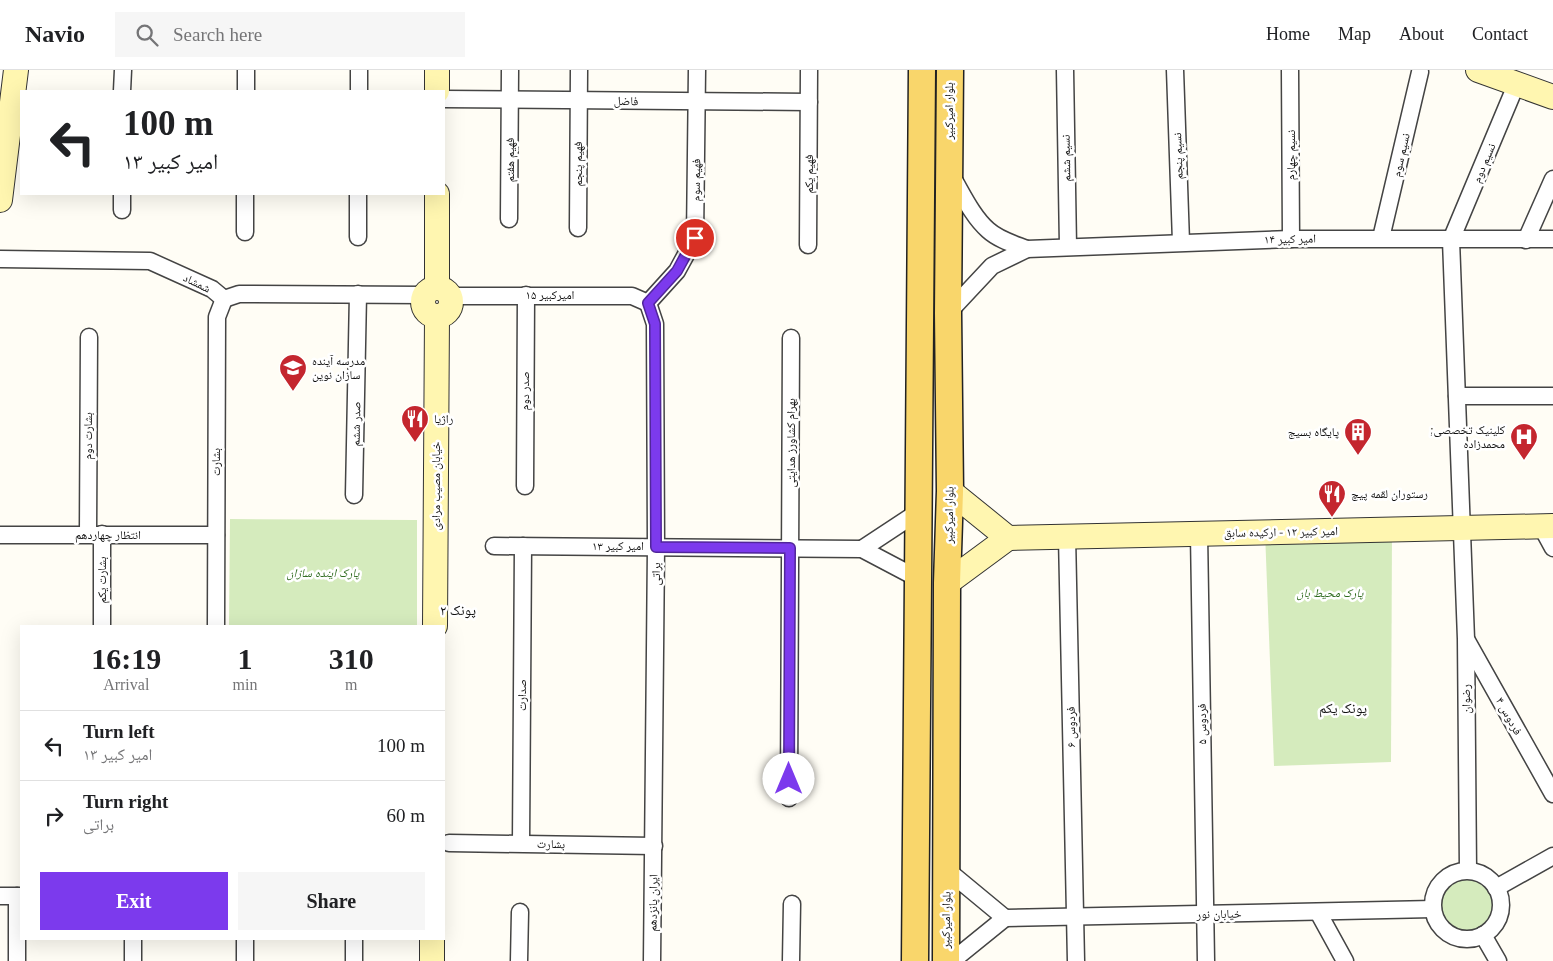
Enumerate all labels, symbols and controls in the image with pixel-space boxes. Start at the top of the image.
search box [115,12,465,57]
text: Navio [25,21,85,47]
icon: search [133,21,161,49]
text: Search here [173,24,262,45]
text: Home [1266,24,1310,44]
text: Map [1338,24,1371,44]
text: About [1399,24,1444,44]
text: Contact [1472,24,1528,44]
street label: بلوار امیرکبیر [942,82,956,141]
street label: فاضل [614,94,638,108]
text: 100 m [123,104,213,143]
icon: left [40,110,105,175]
street label: نسیم چهارم [1284,130,1299,180]
street label: نسیم پنجم [1170,132,1187,180]
street label: نسیم سوم [1389,132,1414,178]
street label: نسیم ششم [1059,134,1074,182]
street label: فهیم هفتم [503,138,518,182]
street label: فهیم پنجم [571,141,586,187]
street label: نسیم دوم [1469,141,1499,185]
text: امیر کبیر ۱۳ [123,149,218,174]
street label: فهیم یکم [802,154,817,194]
street label: فهیم سوم [689,159,704,201]
pin [674,217,716,259]
icon: arrive [681,224,709,252]
street label: امیر کبیر ۱۴ [1264,232,1316,247]
street label: شمشاد [181,270,213,296]
street label: امیرکبیر ۱۵ [526,288,575,302]
school or university icon: مدرسه آینده سازان نوین [278,353,308,392]
place label: مدرسه آینده سازان نوین [312,354,365,382]
street label: صدر دوم [518,371,533,411]
street label: بهرام کشاورز هدایتی [784,398,799,488]
street label: صدر ششم [349,401,364,447]
restaurant icon: راژیا [400,404,430,443]
street label: بشارت دوم [81,412,96,460]
place label: راژیا [434,412,454,426]
building icon: پایگاه بسیج [1343,417,1373,456]
hospital icon: ;کلینیک تخصصی محمدزاده [1509,422,1539,461]
place label: ;کلینیک تخصصی محمدزاده [1430,423,1505,451]
place label: پایگاه بسیج [1288,425,1339,439]
street label: خیابان مصیب مرادی [429,441,443,530]
street label: بشارت [209,448,223,476]
restaurant icon: رستوران لقمه پیچ [1317,479,1347,518]
street label: بلوار امیرکبیر [941,486,957,545]
place label: رستوران لقمه پیچ [1351,487,1428,501]
street label: امیر کبیر ۱۲ - ارکیده سابق [1224,524,1338,540]
street label: انتظار چهاردهم [75,528,141,543]
street label: امیر کبیر ۱۳ [592,539,644,553]
street label: بشارت یکم [95,556,110,604]
street label: براتی [649,562,664,586]
park label: پارک اینده سازان [287,566,360,581]
park label: پارک محیط بان [1297,586,1364,601]
district label: پونک ۲ [440,603,476,619]
text: 16:19 [91,642,161,675]
text: 1 [237,642,252,675]
text: 310 [329,642,374,675]
text: Arrival [103,676,149,693]
text: min [233,676,257,693]
text: m [345,676,357,693]
street label: صدارت [515,679,529,711]
street label: رضوان [1459,684,1473,714]
street label: فردوس ۴ [1493,695,1525,737]
district label: پونک یکم [1319,701,1367,718]
street label: فردوس ۵ [1195,703,1209,745]
street label: فردوس ۶ [1064,706,1078,748]
text: Turn left [83,721,155,742]
icon: left [40,732,68,760]
text: 100 m [377,735,425,756]
text: امیر کبیر ۱۳ [83,746,152,763]
position arrow [762,752,814,804]
text: Turn right [83,791,168,812]
icon: right [40,802,68,830]
text: 60 m [386,805,425,826]
text: براتی [83,816,114,833]
street label: بشارت [537,837,565,852]
button: Exit [40,872,228,930]
button: Share [238,872,425,930]
street label: ایران پانزدهم [645,874,662,932]
street label: بلوار امیرکبیر [938,891,954,950]
street label: خیابان نور [1195,907,1242,922]

